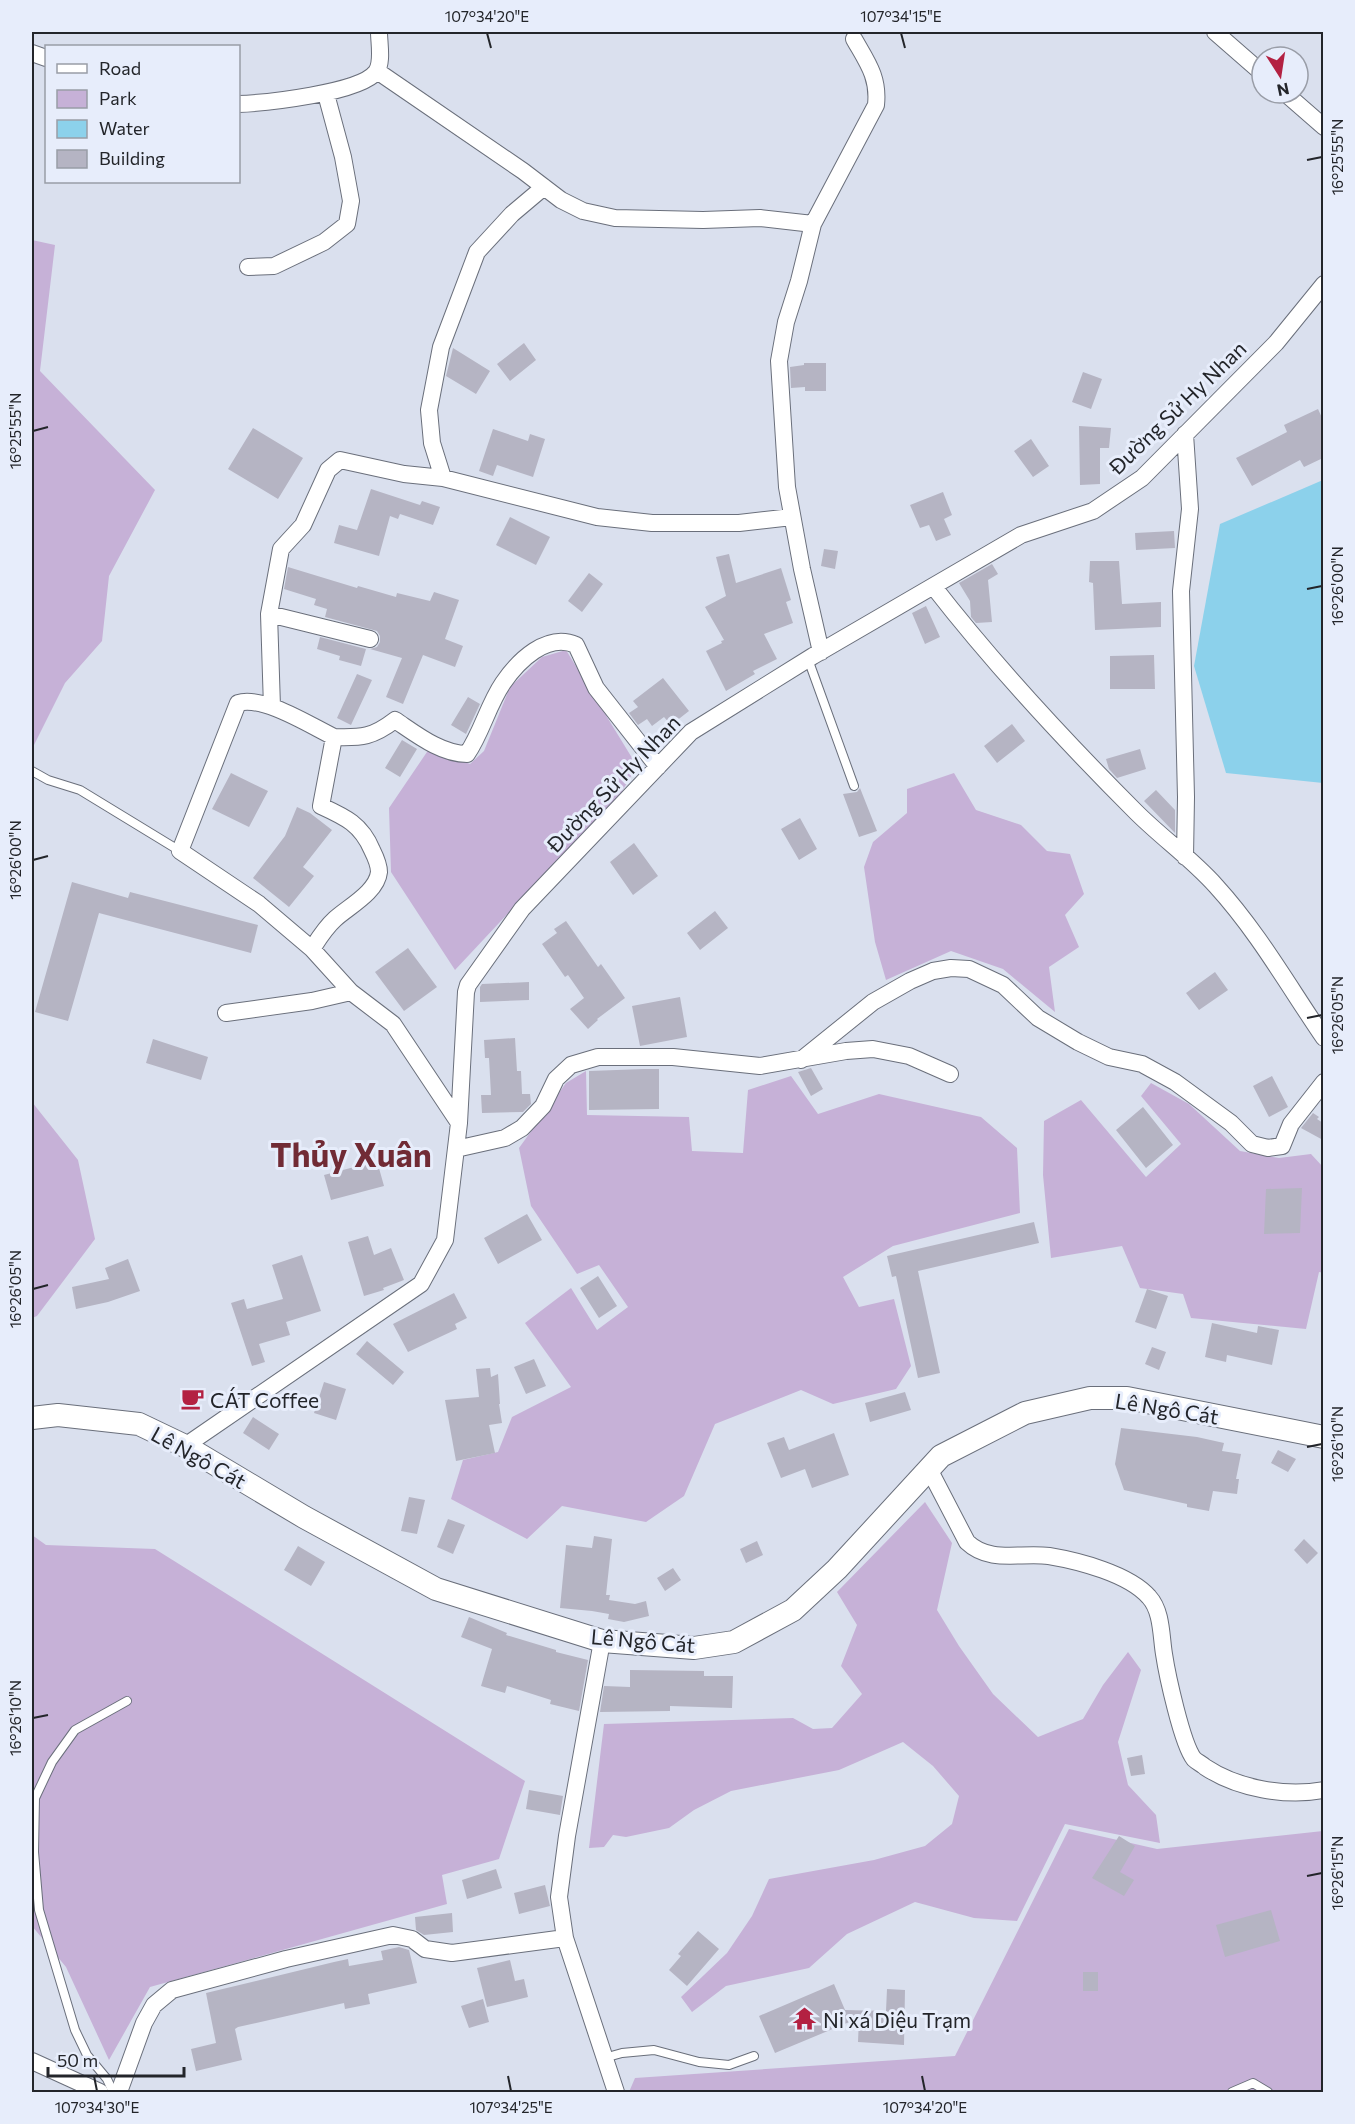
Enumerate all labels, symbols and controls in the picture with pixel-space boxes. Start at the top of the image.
text: 107°34'20"E [445,7,529,25]
text: 107°34'15"E [860,7,942,25]
legend [45,45,240,183]
north arrow [1250,45,1310,105]
text: Road [99,57,141,79]
text: N [1275,80,1291,101]
text: Park [99,87,137,109]
text: Water [99,117,150,139]
text: 16°25'55"N [1328,119,1346,195]
text: Building [99,147,165,169]
street label: Đường Sử Hy Nhan [1103,335,1251,479]
text: 16°25'55"N [6,393,24,469]
text: 16°26'00"N [1328,546,1346,626]
street label: Đường Sử Hy Nhan [541,709,685,857]
text: 16°26'00"N [6,820,24,900]
text: 16°26'05"N [1328,976,1346,1054]
district label: Thủy Xuân [270,1133,432,1174]
text: 16°26'05"N [6,1250,24,1328]
cafe icon: CÁT Coffee [179,1386,205,1412]
place label: CÁT Coffee [210,1387,319,1412]
street label: Lê Ngô Cát [1113,1387,1221,1429]
text: 16°26'10"N [1328,1406,1346,1482]
street label: Lê Ngô Cát [147,1421,251,1493]
street label: Lê Ngô Cát [590,1623,696,1657]
text: 16°26'10"N [6,1680,24,1756]
text: 16°26'15"N [1328,1836,1346,1910]
temple icon: Ni xá Diệu Trạm [792,2006,818,2032]
place label: Ni xá Diệu Trạm [823,2007,971,2032]
scale bar [48,2040,184,2078]
text: 50 m [57,2049,98,2071]
text: 107°34'30"E [55,2098,139,2116]
text: 107°34'25"E [469,2098,553,2116]
text: 107°34'20"E [883,2098,967,2116]

